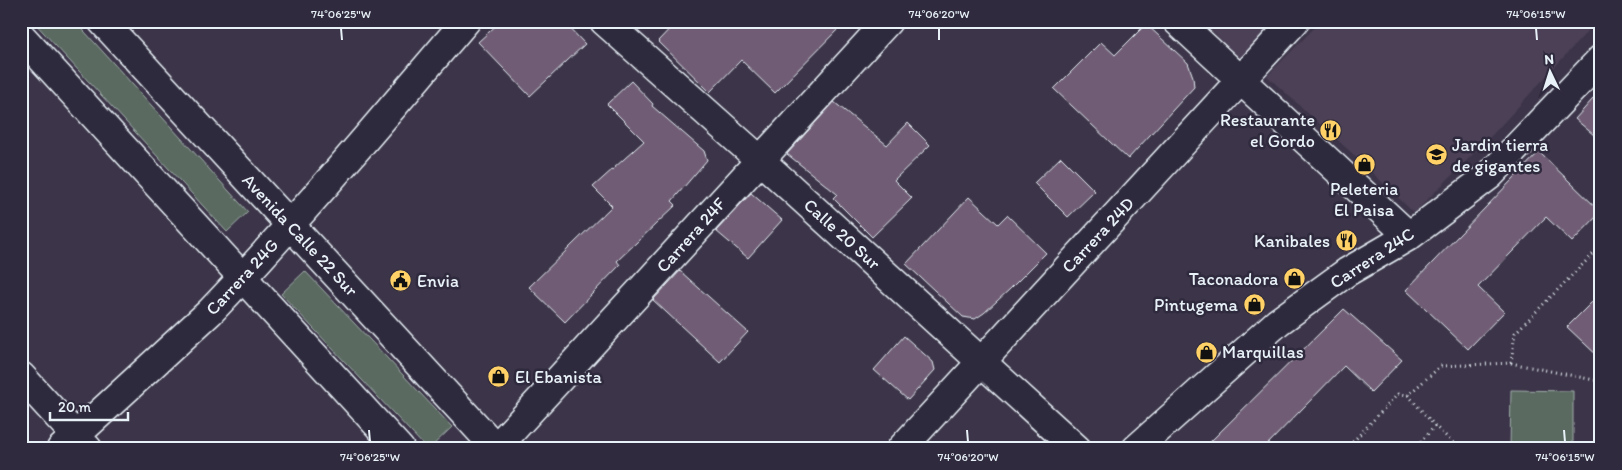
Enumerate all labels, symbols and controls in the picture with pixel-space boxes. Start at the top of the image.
text: 74°06'25"W [311,7,371,21]
text: 74°06'20"W [908,7,970,21]
text: 74°06'15"W [1506,7,1566,21]
north arrow [1524,48,1574,98]
text: N [1544,51,1554,68]
place label: Restaurante el Gordo [1220,109,1315,152]
restaurant icon: Restaurante el Gordo [1319,118,1343,142]
place label: Jardin tierra de gigantes [1452,134,1548,177]
school or university icon: Jardin tierra de gigantes [1424,143,1448,167]
shop icon: Peleteria El Paisa [1352,152,1376,176]
street label: Avenida Calle 22 Sur [238,169,363,301]
place label: Peleteria El Paisa [1330,178,1398,221]
street label: Carrera 24F [652,192,731,277]
street label: Carrera 24D [1057,192,1139,278]
street label: Calle 20 Sur [799,194,886,275]
street label: Carrera 24C [1326,223,1418,293]
restaurant icon: Kanibales [1334,229,1358,253]
place label: Kanibales [1254,230,1330,252]
street label: Carrera 24G [201,234,283,320]
shop icon: Taconadora [1282,267,1306,291]
place label: Taconadora [1189,268,1278,290]
public building icon: Envia [389,269,413,293]
place label: Envia [417,270,459,292]
shop icon: Pintugema [1242,293,1266,317]
place label: Pintugema [1154,294,1239,316]
shop icon: Marquillas [1194,340,1218,364]
place label: Marquillas [1222,341,1304,363]
shop icon: El Ebanista [487,365,511,389]
place label: El Ebanista [515,366,602,388]
scale bar [50,390,128,422]
text: 20 m [58,398,92,416]
text: 74°06'25"W [340,450,400,464]
text: 74°06'20"W [937,450,999,464]
text: 74°06'15"W [1535,450,1595,464]

